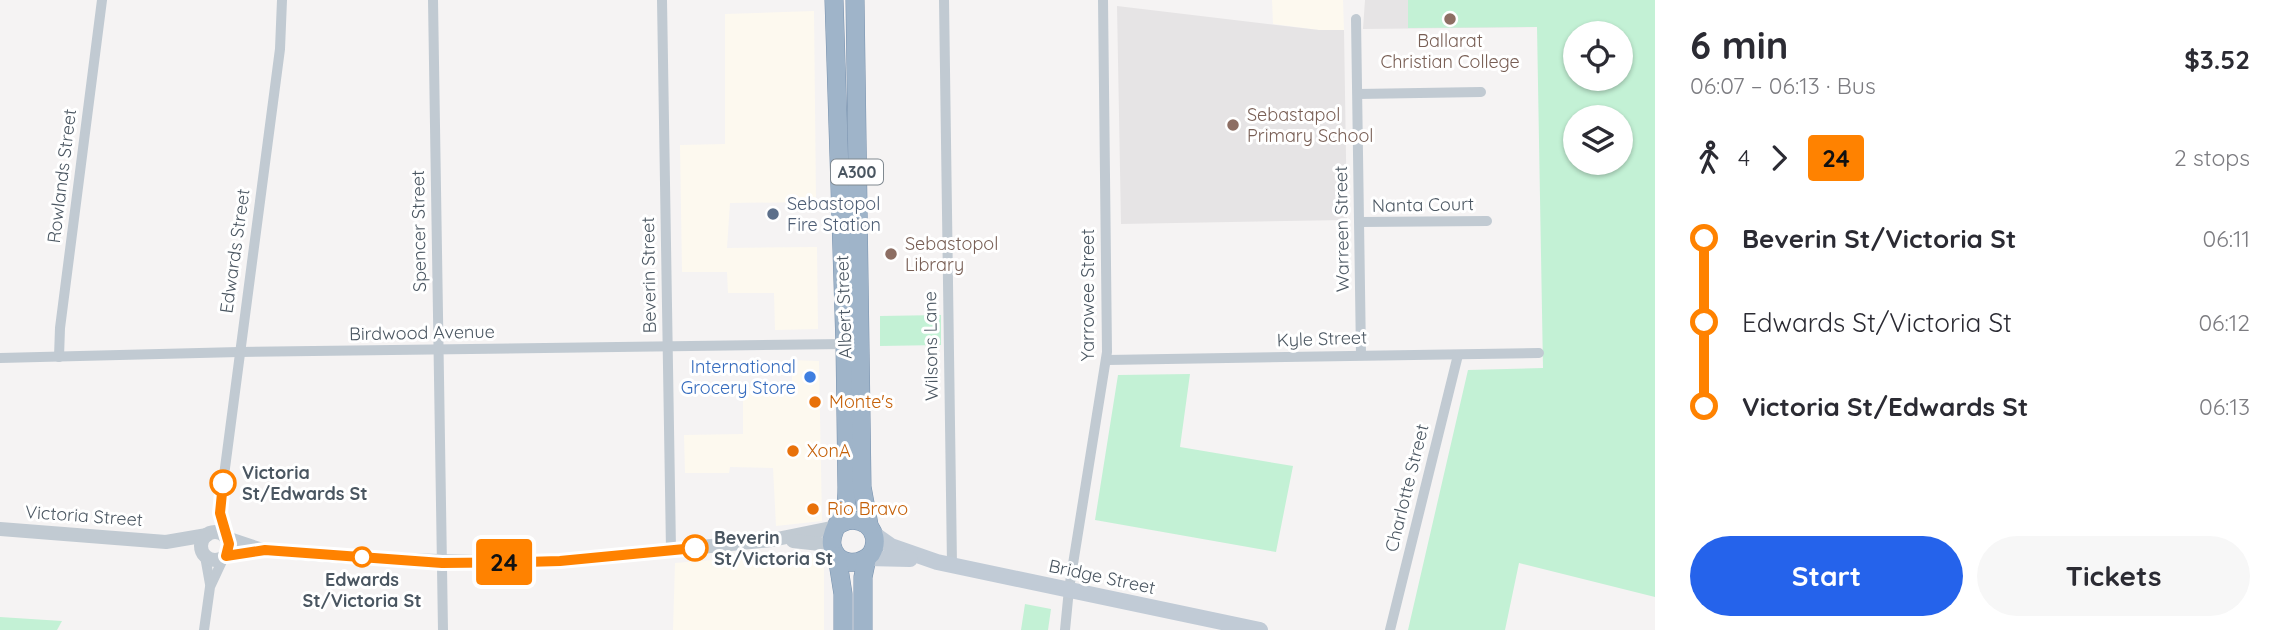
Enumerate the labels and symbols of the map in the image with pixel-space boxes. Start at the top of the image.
marker: Ballarat Christian College [1442,11,1458,27]
place label: Ballarat Christian College [1380,29,1520,73]
place label: Sebastapol Primary School [1247,103,1373,147]
street label: Rowlands Street [42,107,81,244]
marker: Sebastapol Primary School [1225,117,1241,133]
road number: A300 [831,160,883,184]
street label: Warreen Street [1329,166,1354,292]
street label: Spencer Street [406,170,431,292]
street label: Edwards Street [214,187,255,315]
place label: Sebastopol Fire Station [787,192,881,236]
street label: Nanta Court [1372,192,1474,217]
marker: Sebastopol Fire Station [765,206,781,222]
street label: Beverin Street [636,216,661,334]
street label: Yarrowee Street [1076,229,1099,361]
place label: Sebastopol Library [905,232,998,276]
marker: Sebastopol Library [883,246,899,262]
street label: Albert Street [830,255,857,359]
street label: Wilsons Lane [918,291,943,401]
street label: Birdwood Avenue [349,320,495,345]
street label: Kyle Street [1276,325,1367,352]
place label: International Grocery Store [681,355,796,399]
marker: International Grocery Store [802,369,818,385]
place label: Monte's [829,390,893,413]
marker: Monte's [807,394,823,410]
street label: Charlotte Street [1380,422,1434,554]
place label: XonA [807,439,851,462]
marker: XonA [785,443,801,459]
place label: Victoria St/Edwards St [242,461,368,505]
marker: Victoria St/Edwards St [210,470,236,496]
place label: Rio Bravo [827,497,908,520]
street label: Victoria Street [24,500,144,531]
marker: Rio Bravo [805,501,821,517]
place label: Beverin St/Victoria St [714,526,833,570]
marker: Beverin St/Victoria St [682,535,708,561]
line badge: 24 [472,539,536,585]
marker: Edwards St/Victoria St [352,547,372,567]
street label: Bridge Street [1047,554,1158,599]
place label: Edwards St/Victoria St [302,568,422,612]

